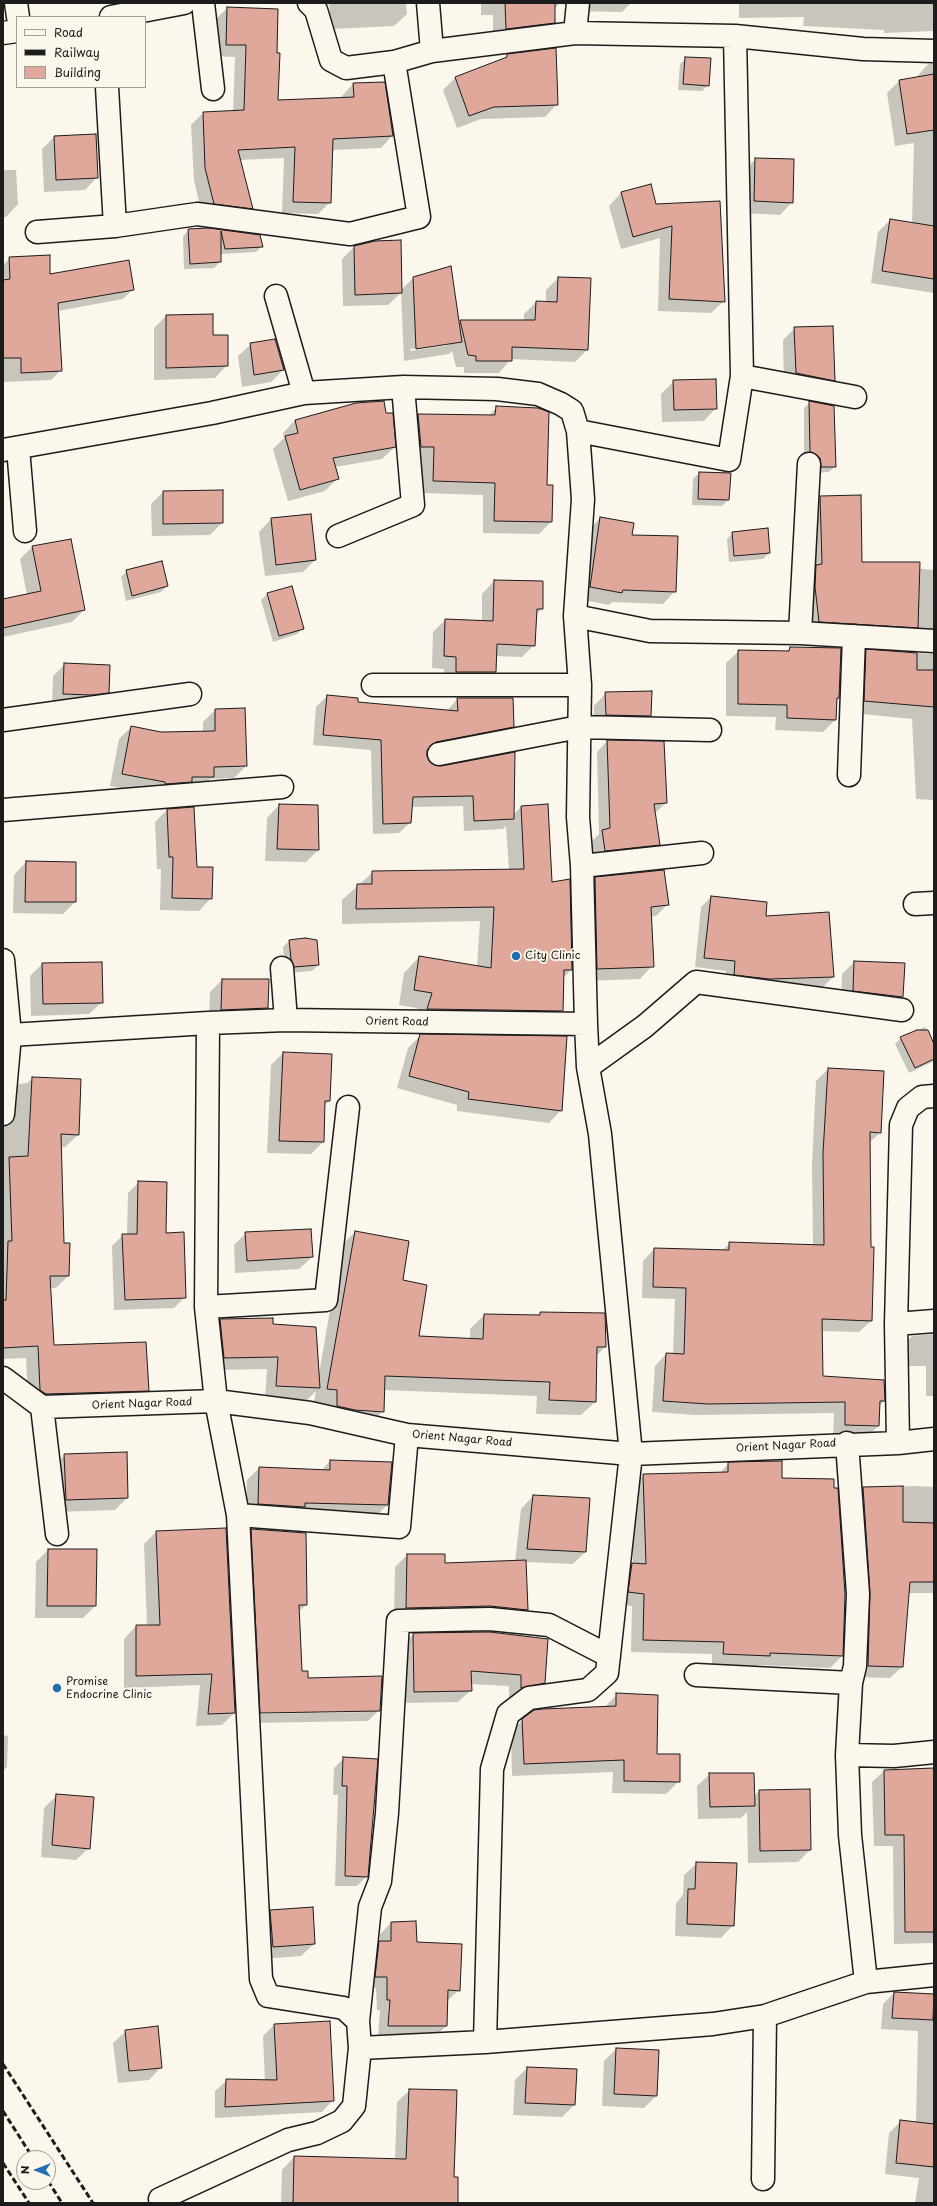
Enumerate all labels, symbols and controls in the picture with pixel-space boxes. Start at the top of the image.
legend [16,16,146,88]
text: Road [54,23,83,41]
text: Railway [54,43,100,61]
text: Building [54,63,101,81]
place label: City Clinic [525,949,580,963]
marker: City Clinic [510,950,522,962]
street label: Orient Road [365,1015,429,1029]
street label: Orient Nagar Road [92,1396,192,1412]
street label: Orient Nagar Road [411,1428,513,1450]
street label: Orient Nagar Road [735,1437,837,1455]
place label: Promise Endocrine Clinic [66,1675,152,1701]
marker: Promise Endocrine Clinic [51,1682,63,1694]
north arrow [16,2150,56,2190]
text: N [16,2166,33,2174]

